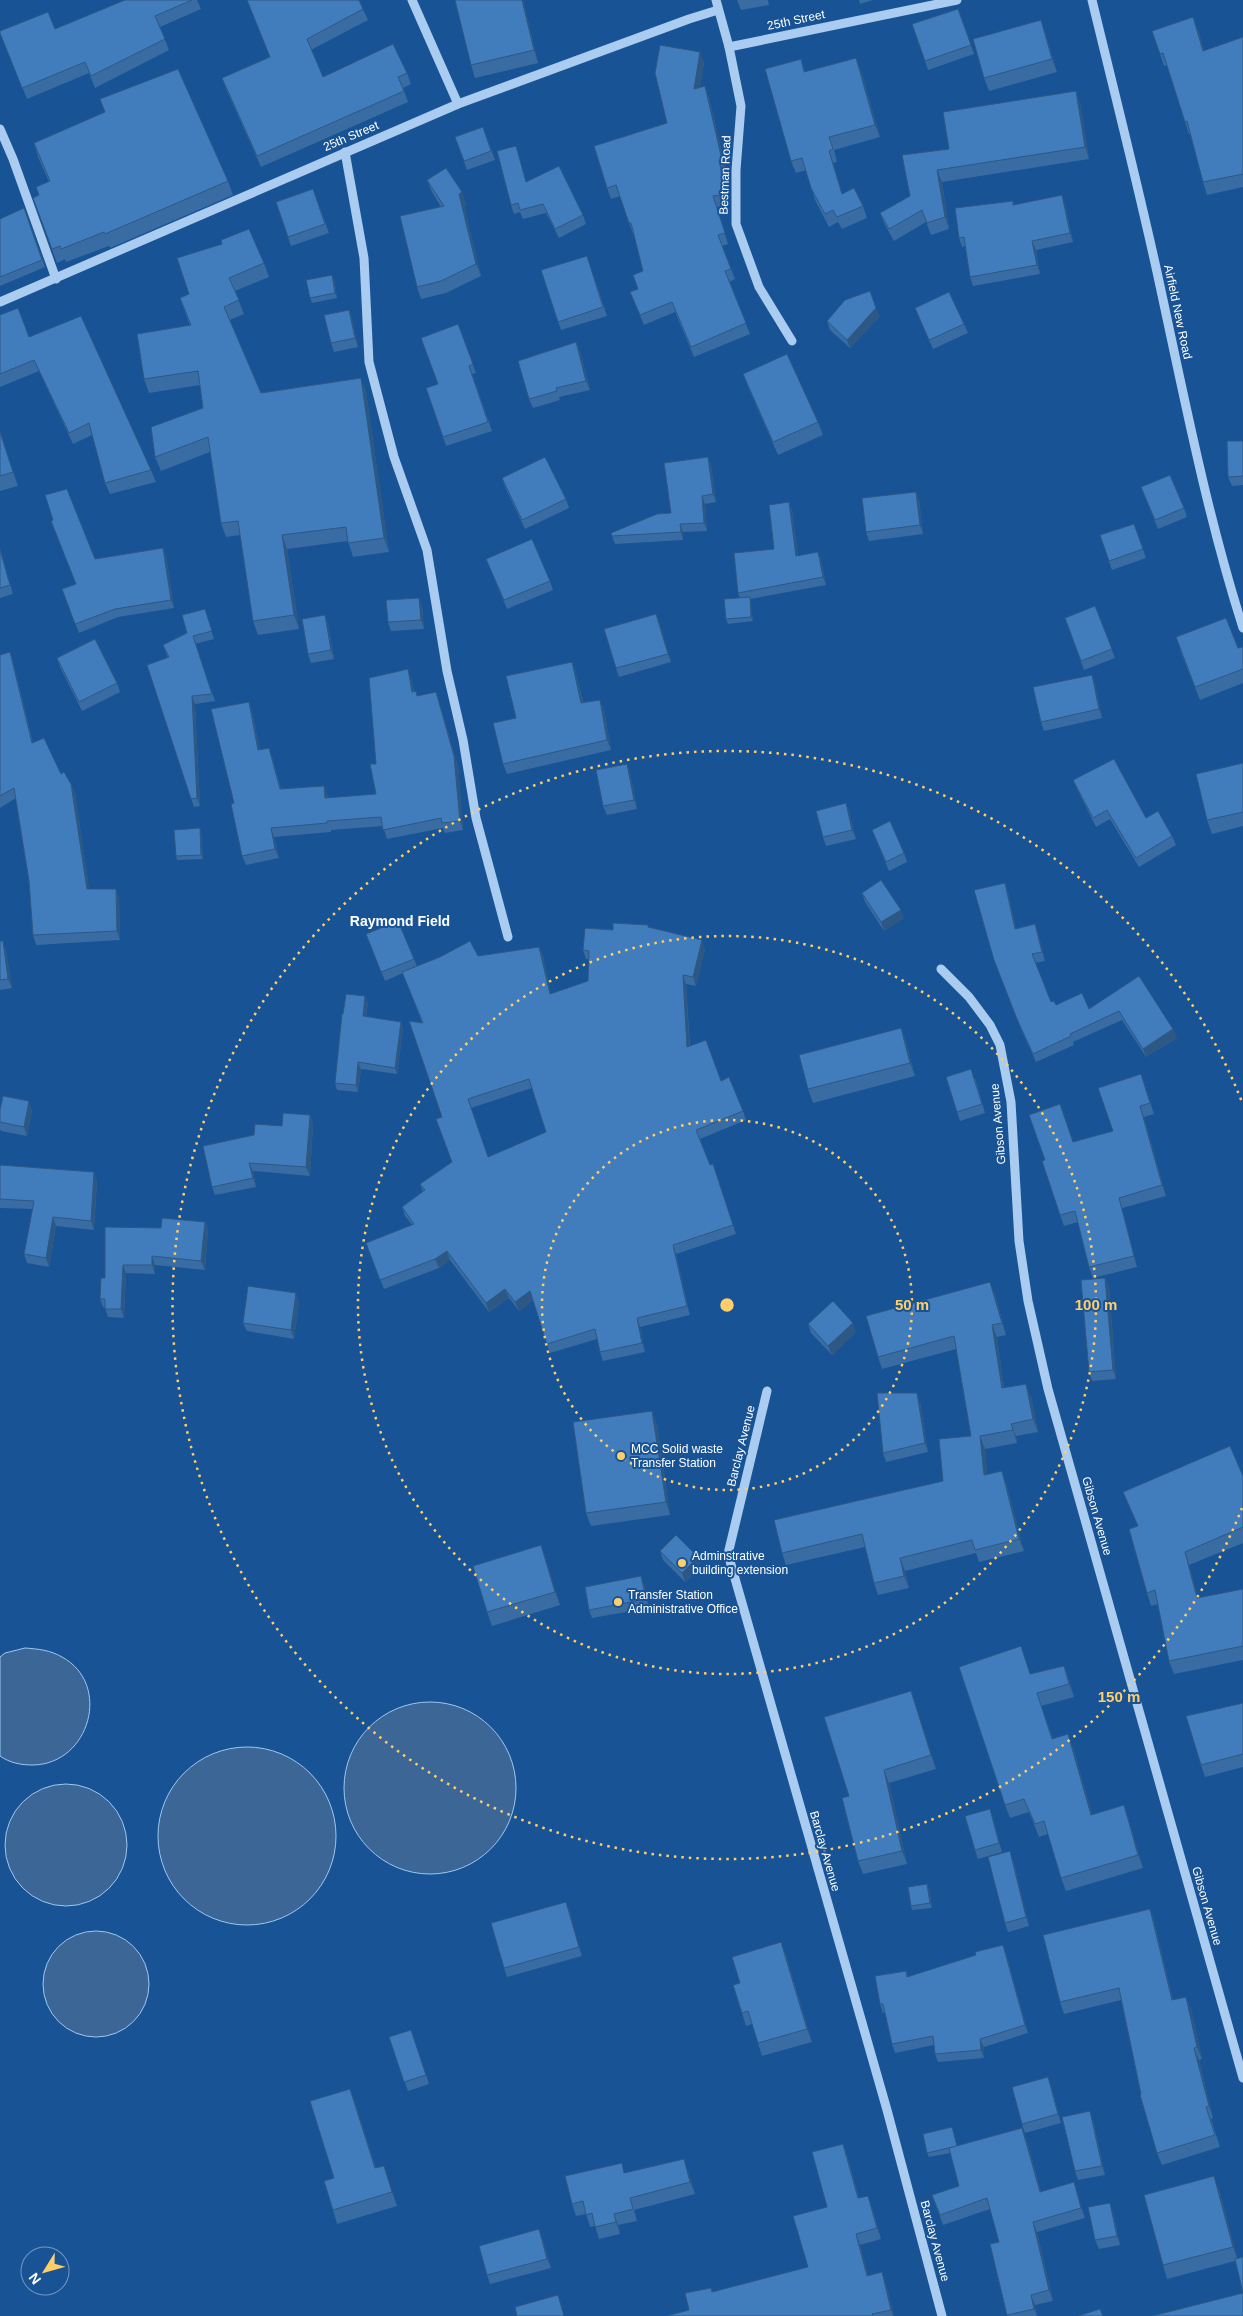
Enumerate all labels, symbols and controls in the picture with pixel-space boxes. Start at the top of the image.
street label: 25th Street [766,7,827,33]
street label: 25th Street [321,118,381,154]
street label: Bestman Road [717,135,733,215]
street label: Airfield New Road [1161,264,1195,360]
district label: Raymond Field [350,913,450,929]
street label: Gibson Avenue [987,1083,1009,1165]
centre of rings [718,1296,736,1314]
text: 50 m [895,1296,929,1313]
text: 100 m [1075,1296,1117,1313]
street label: Barclay Avenue [724,1404,758,1488]
place label: MCC Solid waste Transfer Station [631,1442,723,1470]
marker: MCC Solid waste Transfer Station [615,1450,627,1462]
street label: Gibson Avenue [1079,1475,1115,1557]
place label: Adminstrative building extension [692,1549,788,1577]
marker: Adminstrative building extension [676,1557,688,1569]
place label: Transfer Station Administrative Office [628,1588,738,1616]
marker: Transfer Station Administrative Office [612,1596,624,1608]
text: 150 m [1098,1688,1140,1705]
street label: Barclay Avenue [807,1809,843,1893]
street label: Gibson Avenue [1189,1865,1225,1947]
street label: Barclay Avenue [917,2199,953,2283]
north arrow [20,2246,70,2296]
text: N [25,2270,44,2288]

